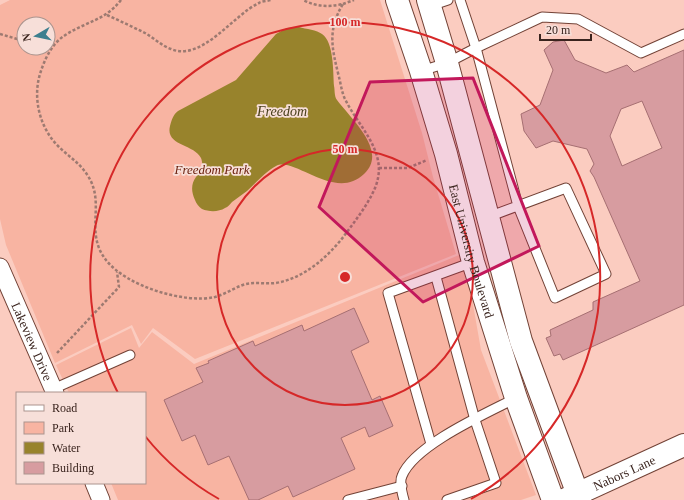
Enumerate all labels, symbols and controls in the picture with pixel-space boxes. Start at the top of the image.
text: 100 m [330,15,361,29]
north arrow [16,16,56,56]
scale bar [540,16,591,42]
text: 20 m [546,23,571,37]
text: N [20,33,33,42]
water label: Freedom [256,104,307,119]
text: 50 m [333,142,358,156]
park label: Freedom Park [174,162,250,177]
street label: East University Boulevard [446,183,497,320]
centre of rings [338,270,352,284]
street label: Lakeview Drive [8,300,56,383]
legend [16,392,146,484]
text: Road [52,401,77,415]
text: Park [52,421,74,435]
text: Water [52,441,80,455]
street label: Nabors Lane [591,452,658,494]
text: Building [52,461,94,475]

